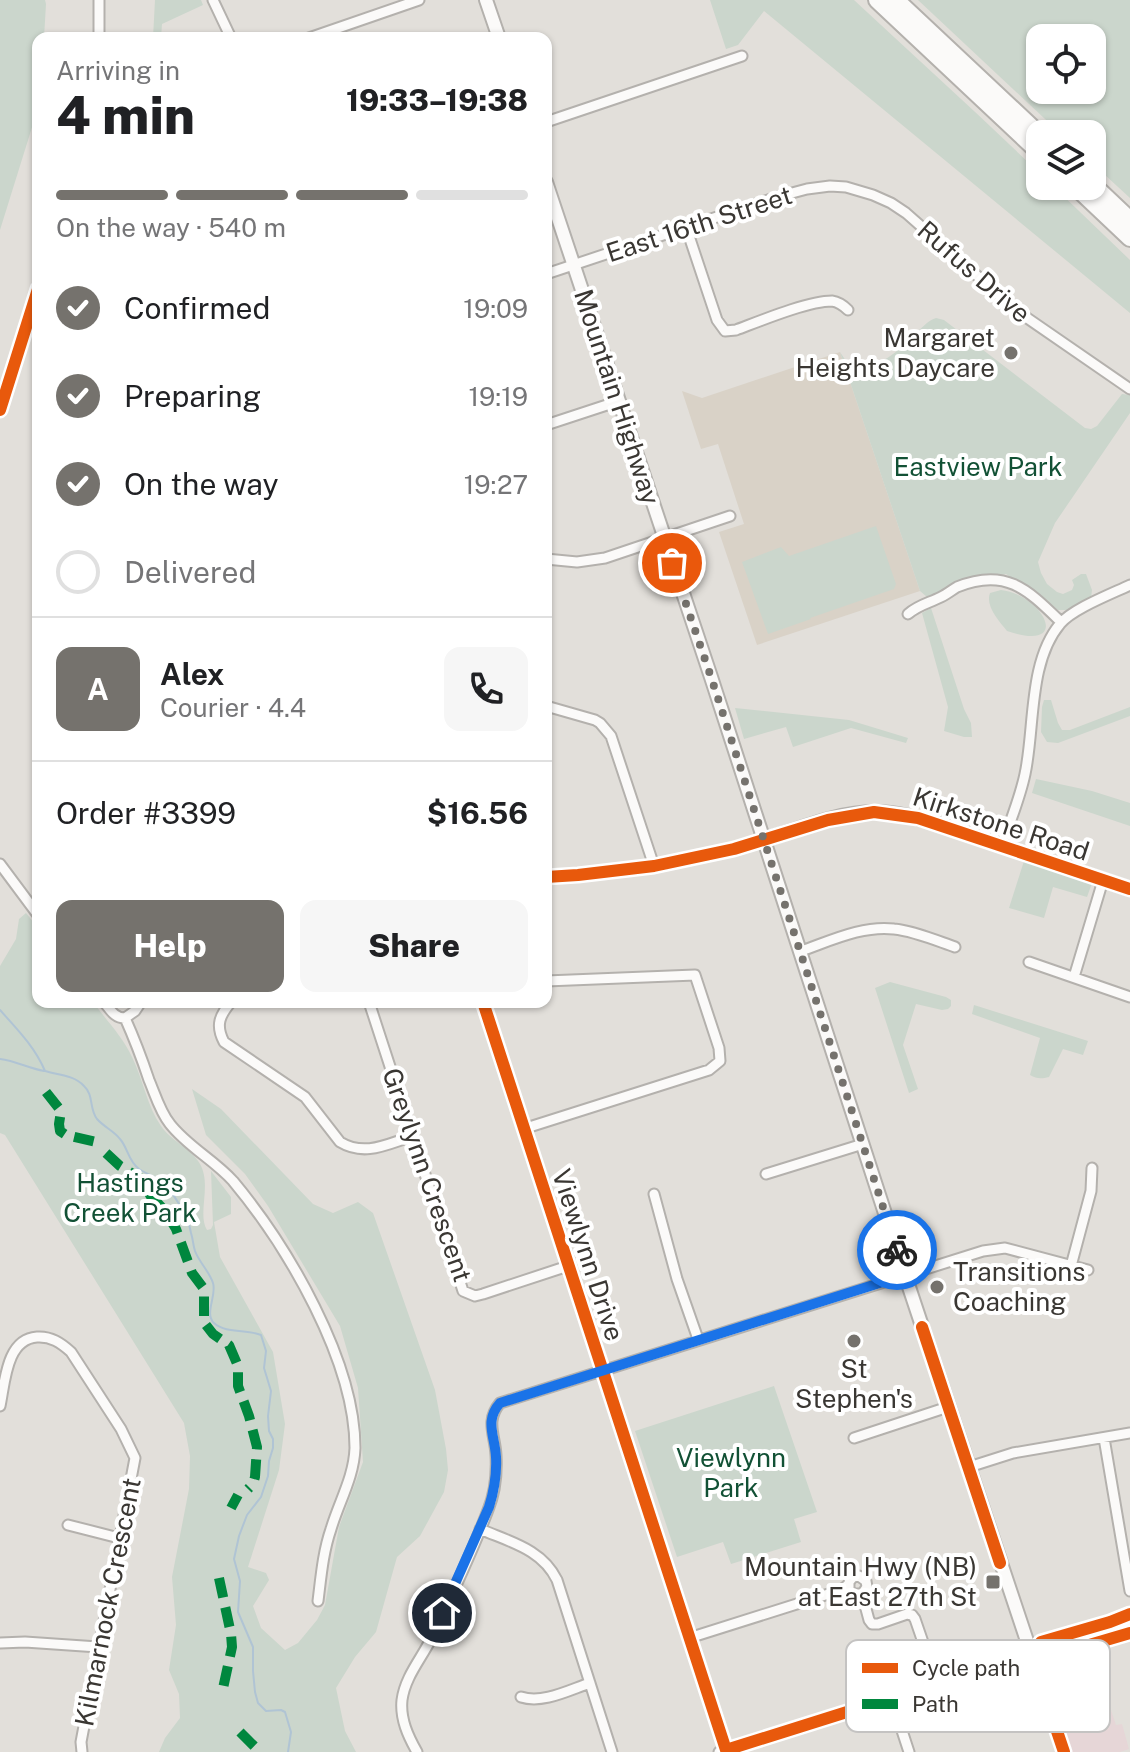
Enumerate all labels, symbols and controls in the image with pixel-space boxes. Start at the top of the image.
map controls [1026,24,1106,200]
button: locate [1026,24,1106,104]
text: Arriving in [56,55,180,86]
text: 19:33–19:38 [346,82,528,118]
text: 4 min [56,85,195,146]
button: layers [1026,120,1106,200]
street label: East 16th Street [602,179,796,268]
text: On the way · 540 m [56,212,286,243]
street label: Rufus Drive [912,214,1037,329]
street label: Mountain Highway [568,285,667,508]
icon: check [56,286,100,330]
text: Confirmed [124,290,270,326]
text: 19:09 [463,293,528,324]
place label: Margaret Heights Daycare [795,322,995,383]
marker: Margaret Heights Daycare [1002,344,1020,362]
icon: check [56,374,100,418]
text: Preparing [124,378,261,414]
text: 19:19 [468,381,528,412]
park label: Eastview Park [893,451,1063,482]
icon: check [56,462,100,506]
text: On the way [124,466,278,502]
text: 19:27 [464,469,528,500]
pin [638,529,706,597]
icon: bag [650,541,694,585]
text: Delivered [124,554,256,590]
button: phone [444,647,528,731]
text: Alex [160,656,224,692]
text: A [87,671,109,707]
text: Courier · 4.4 [160,692,306,723]
street label: Kirkstone Road [909,780,1093,867]
text: Order #3399 [56,795,236,831]
text: $16.56 [427,795,528,831]
button: Help [56,900,284,992]
button: Share [300,900,528,992]
street label: Greylynn Crescent [376,1064,479,1286]
street label: Viewlynn Drive [546,1165,631,1345]
park label: Hastings Creek Park [63,1167,197,1228]
courier [857,1210,937,1290]
icon: bike [875,1228,919,1272]
place label: Transitions Coaching [953,1256,1085,1317]
marker: Transitions Coaching [928,1278,946,1296]
marker: St Stephen's [845,1332,863,1350]
place label: St Stephen's [795,1353,913,1414]
park label: Viewlynn Park [676,1442,786,1503]
street label: Kilmarnock Crescent [68,1475,147,1729]
place label: Mountain Hwy (NB) at East 27th St [744,1551,977,1612]
marker: Mountain Hwy (NB) at East 27th St [984,1573,1002,1591]
pin [408,1579,476,1647]
icon: home [420,1591,464,1635]
legend [846,1640,1110,1732]
text: Cycle path [912,1655,1020,1681]
text: Path [912,1691,959,1717]

